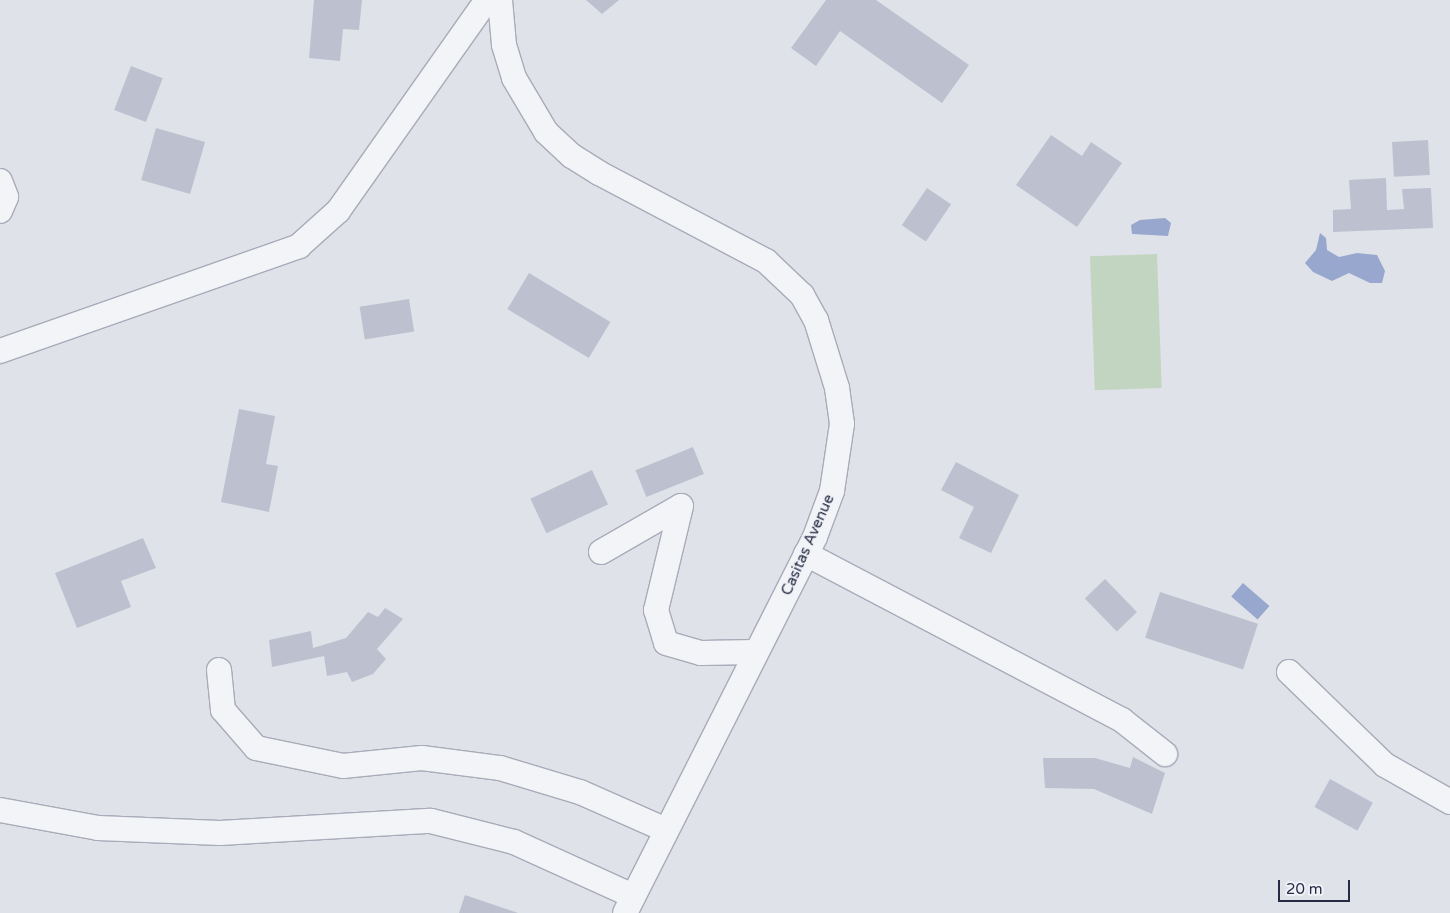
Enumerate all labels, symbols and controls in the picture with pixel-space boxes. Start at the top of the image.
street label: Casitas Avenue [778,492,838,598]
scale bar [1280,870,1352,902]
text: 20 m [1286,880,1323,898]

